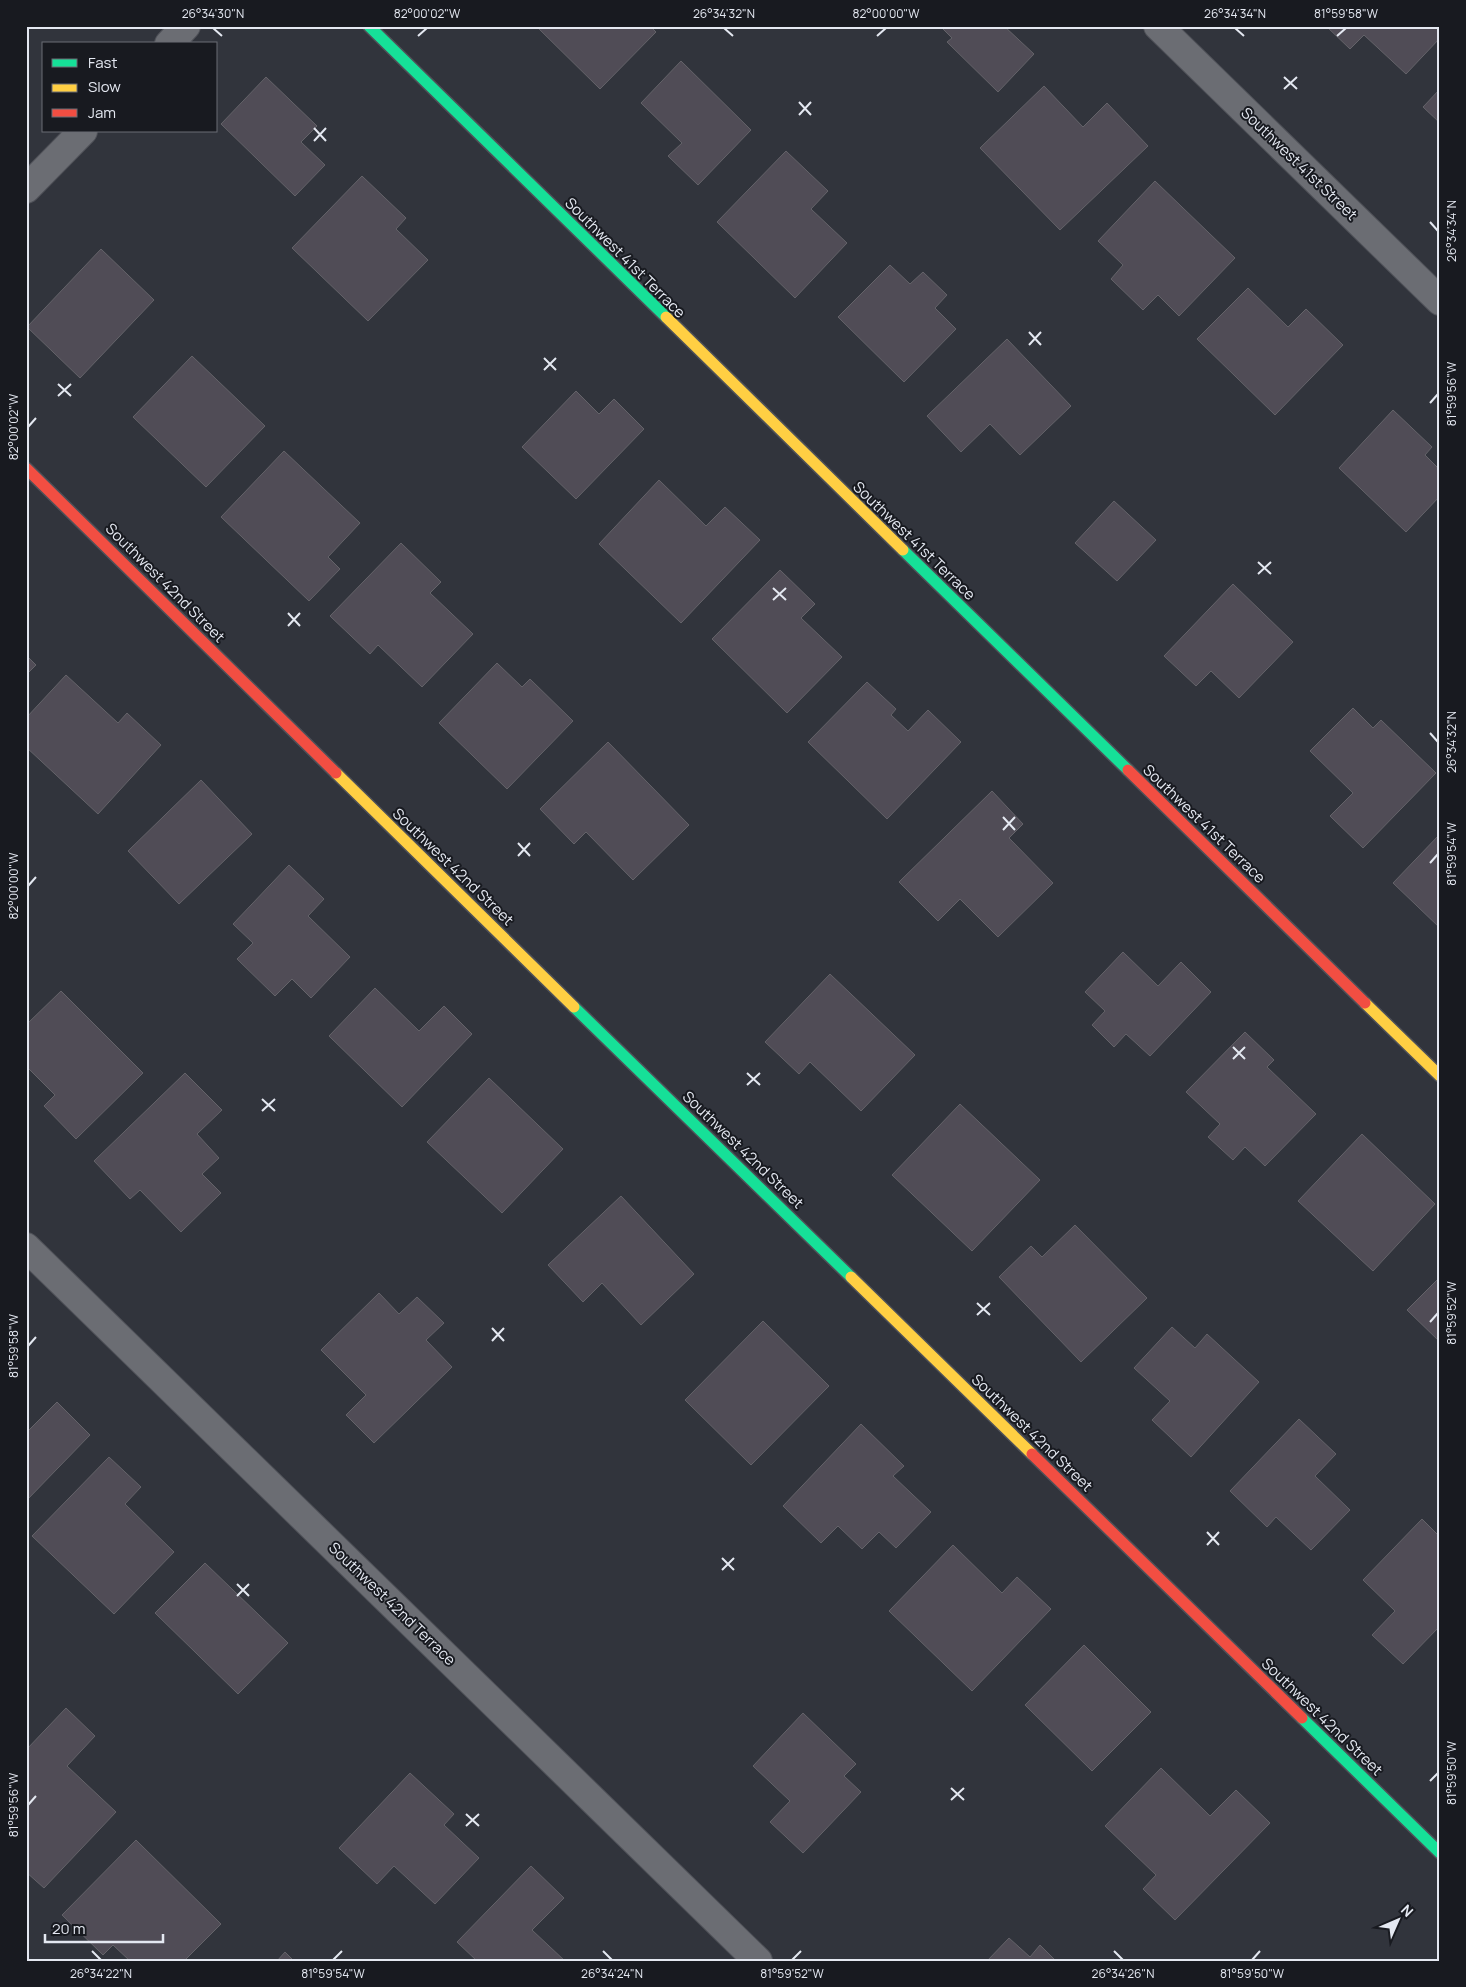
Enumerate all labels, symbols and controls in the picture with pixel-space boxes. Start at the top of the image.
text: 26°34'30"N [182,5,244,22]
text: 82°00'02"W [394,5,461,22]
text: 26°34'32"N [693,5,755,22]
text: 82°00'00"W [853,5,920,22]
text: 26°34'34"N [1204,5,1266,22]
text: 81°59'58"W [1314,5,1379,22]
legend [42,42,218,132]
text: Fast [88,52,117,73]
text: Slow [88,76,121,97]
text: Jam [88,102,116,123]
street label: Southwest 41st Street [1237,102,1362,225]
street label: Southwest 41st Terrace [560,193,690,323]
text: 26°34'34"N [1443,200,1460,262]
text: 81°59'56"W [1443,361,1460,426]
text: 82°00'02"W [5,393,22,460]
street label: Southwest 41st Terrace [849,477,980,605]
street label: Southwest 42nd Street [101,518,230,647]
text: 26°34'32"N [1443,711,1460,773]
street label: Southwest 41st Terrace [1139,760,1270,888]
street label: Southwest 42nd Street [388,803,519,930]
text: 81°59'54"W [1443,821,1460,886]
text: 82°00'00"W [5,852,22,919]
street label: Southwest 42nd Street [678,1086,809,1213]
text: 81°59'52"W [1443,1281,1460,1345]
text: 81°59'58"W [5,1313,22,1378]
street label: Southwest 42nd Street [967,1369,1098,1496]
street label: Southwest 42nd Terrace [324,1537,461,1670]
street label: Southwest 42nd Street [1257,1653,1388,1780]
text: 81°59'50"W [1443,1740,1460,1805]
text: 81°59'56"W [5,1772,22,1837]
north arrow [1374,1894,1424,1944]
text: N [1397,1900,1418,1921]
scale bar [45,1912,162,1944]
text: 20 m [52,1918,85,1939]
text: 26°34'22"N [70,1965,132,1982]
text: 81°59'54"W [301,1965,366,1982]
text: 26°34'24"N [581,1965,643,1982]
text: 81°59'52"W [760,1965,824,1982]
text: 26°34'26"N [1092,1965,1154,1982]
text: 81°59'50"W [1220,1965,1285,1982]

